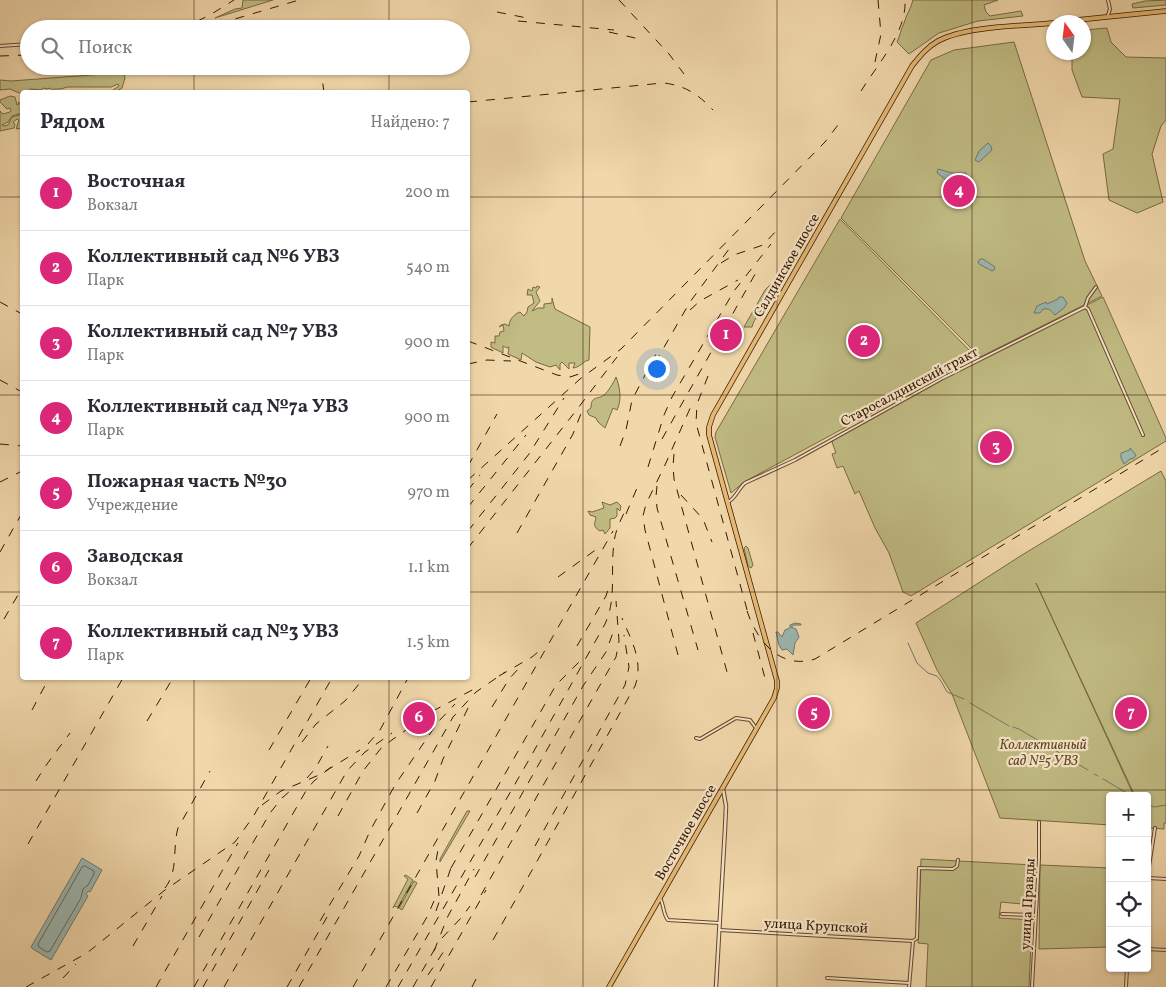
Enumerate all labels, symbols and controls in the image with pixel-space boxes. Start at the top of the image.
north arrow [1046,15,1091,60]
search box [20,20,470,75]
icon: search [38,34,66,62]
text: Поиск [78,35,132,61]
text: Рядом [40,108,105,137]
text: Найдено: 7 [371,112,450,134]
text: Восточная [87,169,185,195]
pin: 4 [943,172,975,210]
text: 1 [53,182,59,204]
text: 200 m [405,182,450,204]
text: Вокзал [87,195,138,217]
street label: Салдинское шоссе [750,210,825,321]
text: Коллективный сад №6 УВЗ [87,244,340,270]
text: 2 [52,257,60,279]
text: 540 m [406,257,450,279]
text: Парк [87,270,124,292]
pin: 1 [710,316,742,354]
text: Коллективный сад №7 УВЗ [87,319,338,345]
pin: 2 [848,322,880,360]
text: 3 [52,332,60,354]
text: 900 m [404,332,450,354]
street label: Старосалдинский тракт [838,343,982,432]
text: Парк [87,345,124,367]
your location [644,356,670,382]
text: Коллективный сад №7а УВЗ [87,394,349,420]
text: 4 [51,407,61,429]
text: 900 m [404,407,450,429]
text: Парк [87,420,124,442]
pin: 3 [980,428,1012,466]
text: Пожарная часть №30 [87,469,287,495]
text: 5 [52,482,60,504]
text: 970 m [408,482,450,504]
text: Учреждение [87,495,178,517]
text: Заводская [87,544,183,570]
text: 6 [52,557,60,579]
text: 1.1 km [408,557,450,579]
text: Вокзал [87,570,138,592]
text: Коллективный сад №3 УВЗ [87,619,339,645]
text: 7 [52,632,60,654]
text: 1.5 km [407,632,450,654]
text: Парк [87,645,124,667]
pin: 5 [798,694,830,732]
pin: 7 [1115,694,1147,732]
pin: 6 [403,699,435,737]
park label: Коллективный сад №5 УВЗ [999,736,1087,771]
street label: Восточное шоссе [651,781,722,884]
map controls [1106,792,1151,972]
button: + [1106,792,1151,837]
button: − [1106,837,1151,882]
street label: улица Правды [1017,858,1040,951]
button: locate [1106,882,1151,927]
street label: улица Крупской [763,914,869,939]
button: layers [1106,927,1151,972]

